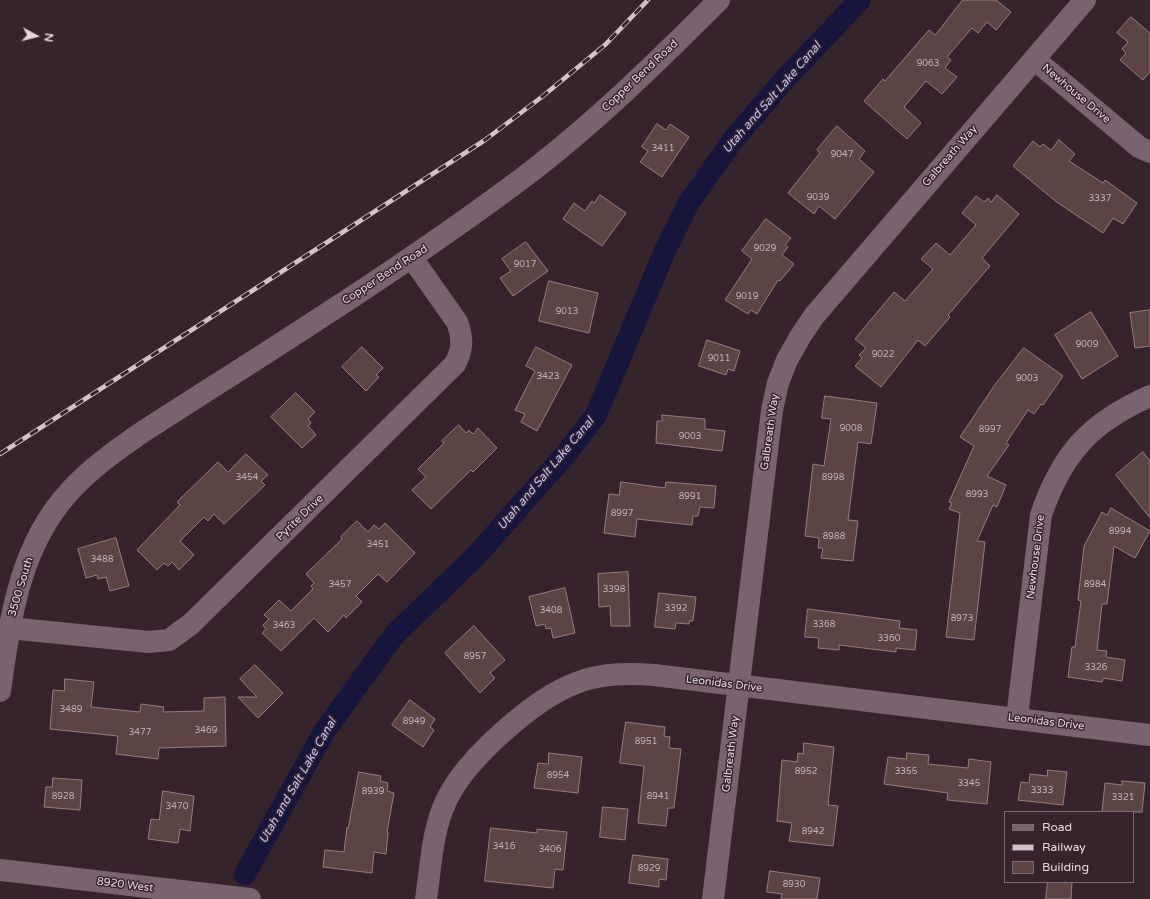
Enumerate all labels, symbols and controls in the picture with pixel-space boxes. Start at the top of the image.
north arrow [16,16,56,56]
text: N [41,32,55,43]
street label: Copper Bend Road [599,37,681,115]
water label: Utah and Salt Lake Canal [720,40,824,156]
house number: 9063 [917,59,939,69]
street label: Newhouse Drive [1039,62,1113,126]
street label: Galbreath Way [920,123,980,189]
house number: 3411 [652,144,674,154]
house number: 9047 [831,150,853,160]
house number: 9039 [807,193,829,203]
house number: 3337 [1089,194,1111,204]
street label: Copper Bend Road [340,242,430,308]
house number: 9029 [754,244,776,254]
house number: 9017 [514,260,536,270]
house number: 9019 [736,292,758,302]
house number: 9013 [556,307,578,317]
house number: 9009 [1076,340,1098,350]
house number: 9022 [872,350,894,360]
house number: 9011 [708,354,730,364]
house number: 3423 [537,372,559,382]
house number: 9003 [1016,374,1038,384]
street label: Galbreath Way [758,393,782,471]
water label: Utah and Salt Lake Canal [495,415,597,533]
house number: 9008 [840,424,862,434]
house number: 8997 [979,425,1001,435]
house number: 9003 [679,432,701,442]
house number: 3454 [236,473,258,483]
house number: 8998 [822,473,844,483]
house number: 8993 [966,490,988,500]
street label: Pyrite Drive [274,492,326,544]
house number: 8991 [679,492,701,502]
house number: 8997 [611,509,633,519]
street label: Newhouse Drive [1024,514,1048,600]
house number: 8994 [1109,527,1131,537]
house number: 8988 [823,532,845,542]
house number: 3451 [367,540,389,550]
house number: 3488 [91,555,113,565]
street label: 3500 South [6,556,36,618]
house number: 3457 [329,580,351,590]
house number: 8984 [1084,580,1106,590]
house number: 3398 [603,585,625,595]
house number: 3392 [665,604,687,614]
house number: 3408 [540,606,562,616]
house number: 8973 [951,614,973,624]
house number: 3368 [813,620,835,630]
house number: 3463 [273,621,295,631]
house number: 3360 [878,634,900,644]
house number: 8957 [464,652,486,662]
house number: 3326 [1085,663,1107,673]
street label: Leonidas Drive [685,673,763,695]
house number: 3489 [60,705,82,715]
street label: Leonidas Drive [1007,711,1085,733]
street label: Galbreath Way [720,715,742,793]
water label: Utah and Salt Lake Canal [256,716,340,846]
house number: 8949 [403,717,425,727]
house number: 3469 [195,726,217,736]
house number: 3477 [129,728,151,738]
house number: 8951 [635,737,657,747]
house number: 8952 [795,767,817,777]
house number: 3355 [895,767,917,777]
house number: 8954 [547,771,569,781]
house number: 3345 [958,779,980,789]
house number: 3333 [1031,786,1053,796]
house number: 8939 [362,787,384,797]
house number: 8928 [52,792,74,802]
house number: 8941 [647,792,669,802]
house number: 3321 [1112,793,1134,803]
house number: 3470 [166,802,188,812]
legend [1004,811,1134,883]
text: Road [1042,820,1072,834]
house number: 8942 [802,827,824,837]
text: Railway [1042,840,1086,854]
house number: 3416 [493,842,515,852]
house number: 3406 [539,845,561,855]
text: Building [1042,860,1089,874]
house number: 8929 [638,864,660,874]
street label: 8920 West [96,875,154,895]
house number: 8930 [783,880,805,890]

